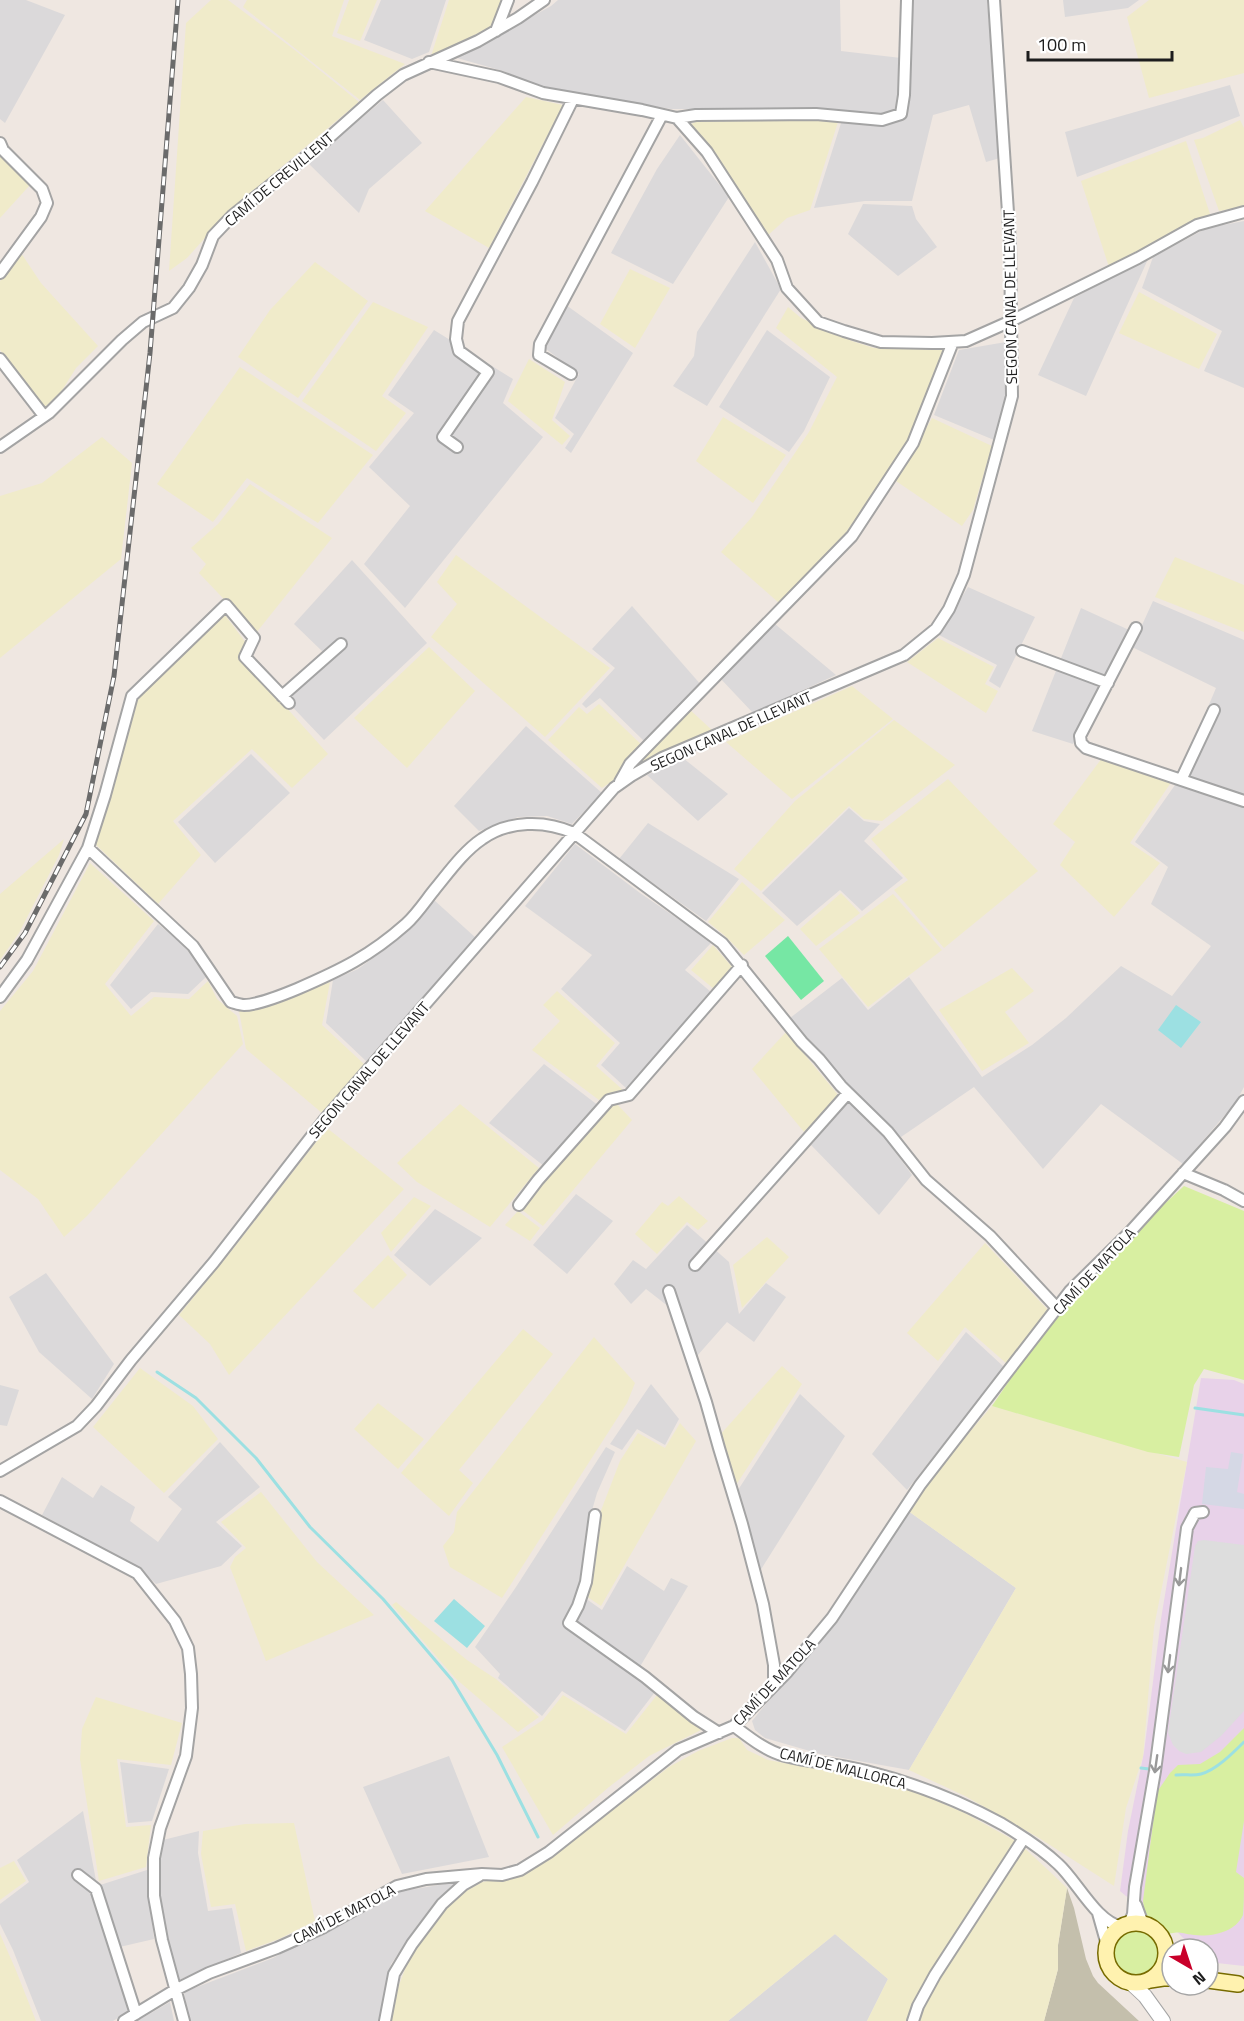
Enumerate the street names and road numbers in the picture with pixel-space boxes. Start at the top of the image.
street label: CAMÍ DE CREVILLENT [219,126,339,232]
street label: SEGON CANAL DE LLEVANT [997,209,1023,385]
street label: SEGON CANAL DE LLEVANT [646,685,816,777]
street label: SEGON CANAL DE LLEVANT [303,996,435,1143]
street label: CAMÍ DE MATOLA [1047,1222,1141,1320]
street label: CAMÍ DE MATOLA [727,1633,821,1731]
street label: CAMÍ DE MALLORCA [777,1741,909,1795]
street label: CAMÍ DE MATOLA [289,1878,399,1950]

